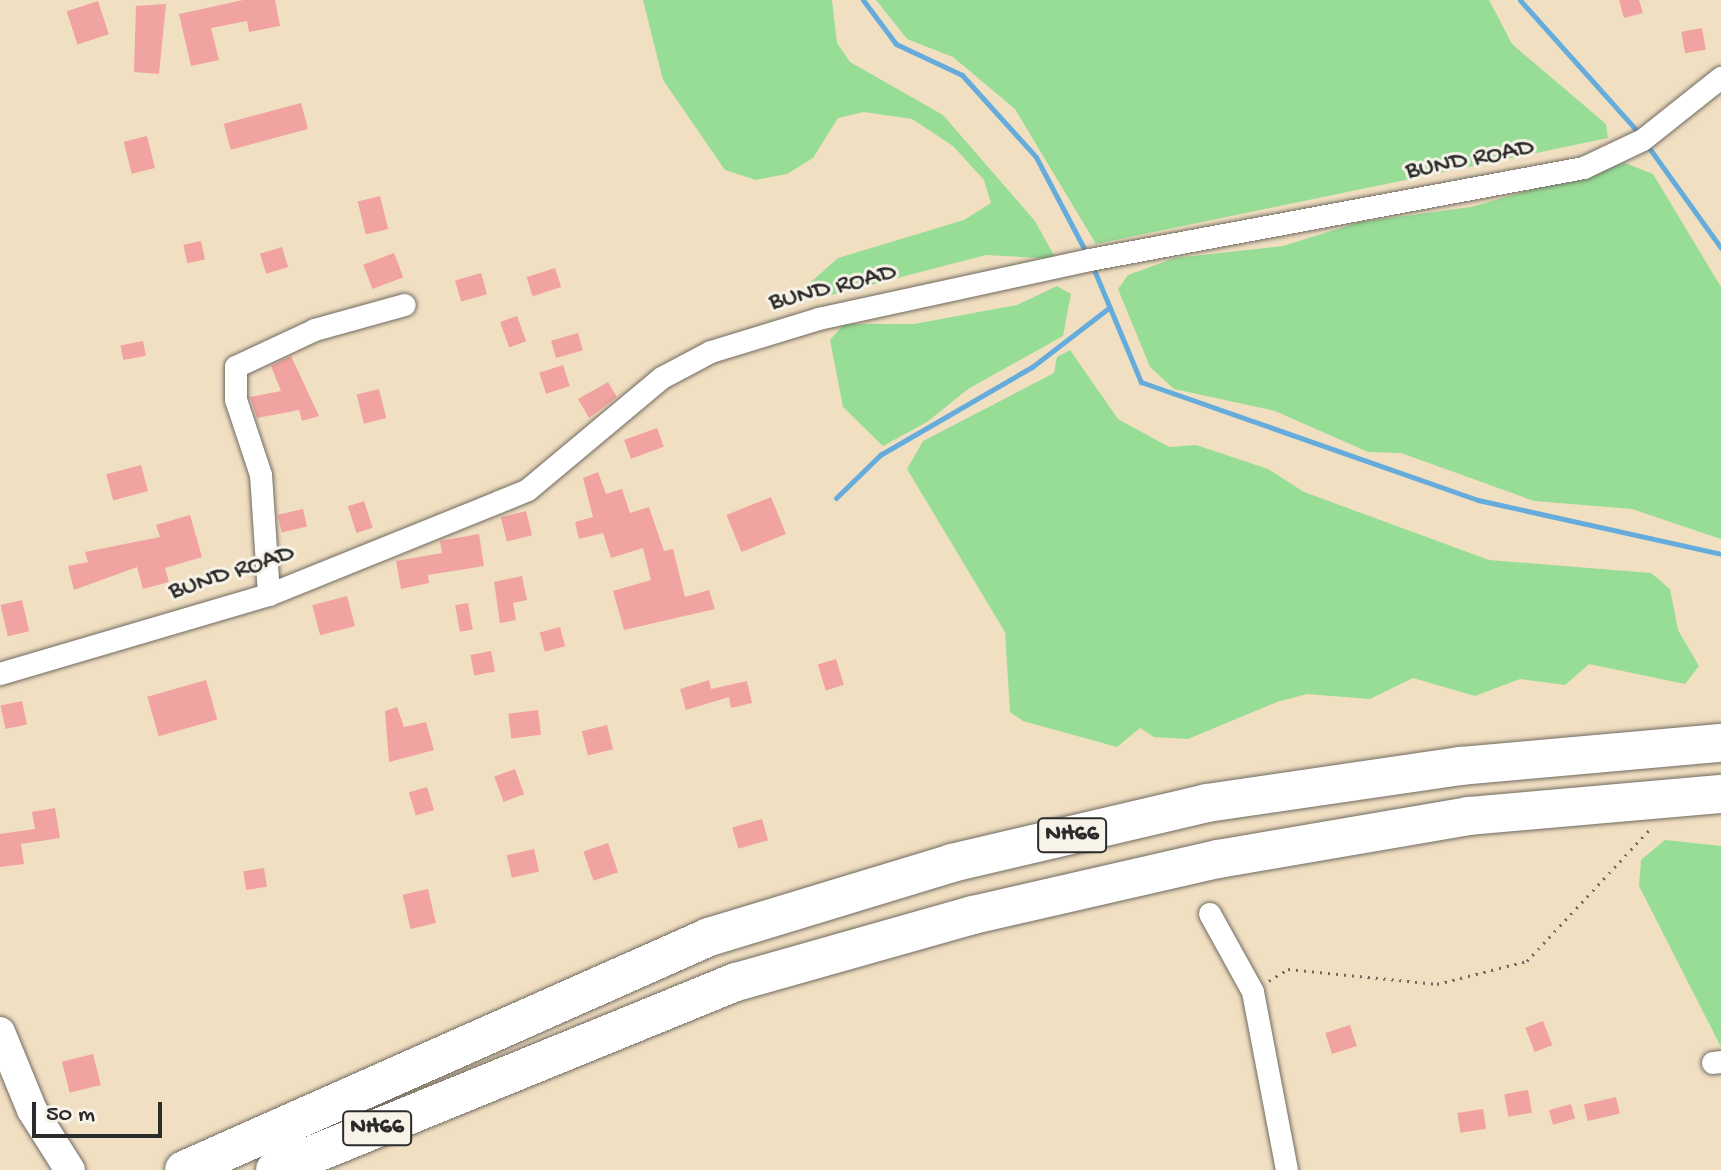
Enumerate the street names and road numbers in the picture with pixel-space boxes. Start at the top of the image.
street label: BUND ROAD [1403,133,1537,189]
street label: BUND ROAD [766,258,900,320]
street label: BUND ROAD [165,539,299,609]
road number: NH66 [1036,815,1108,855]
road number: NH66 [341,1108,413,1148]

